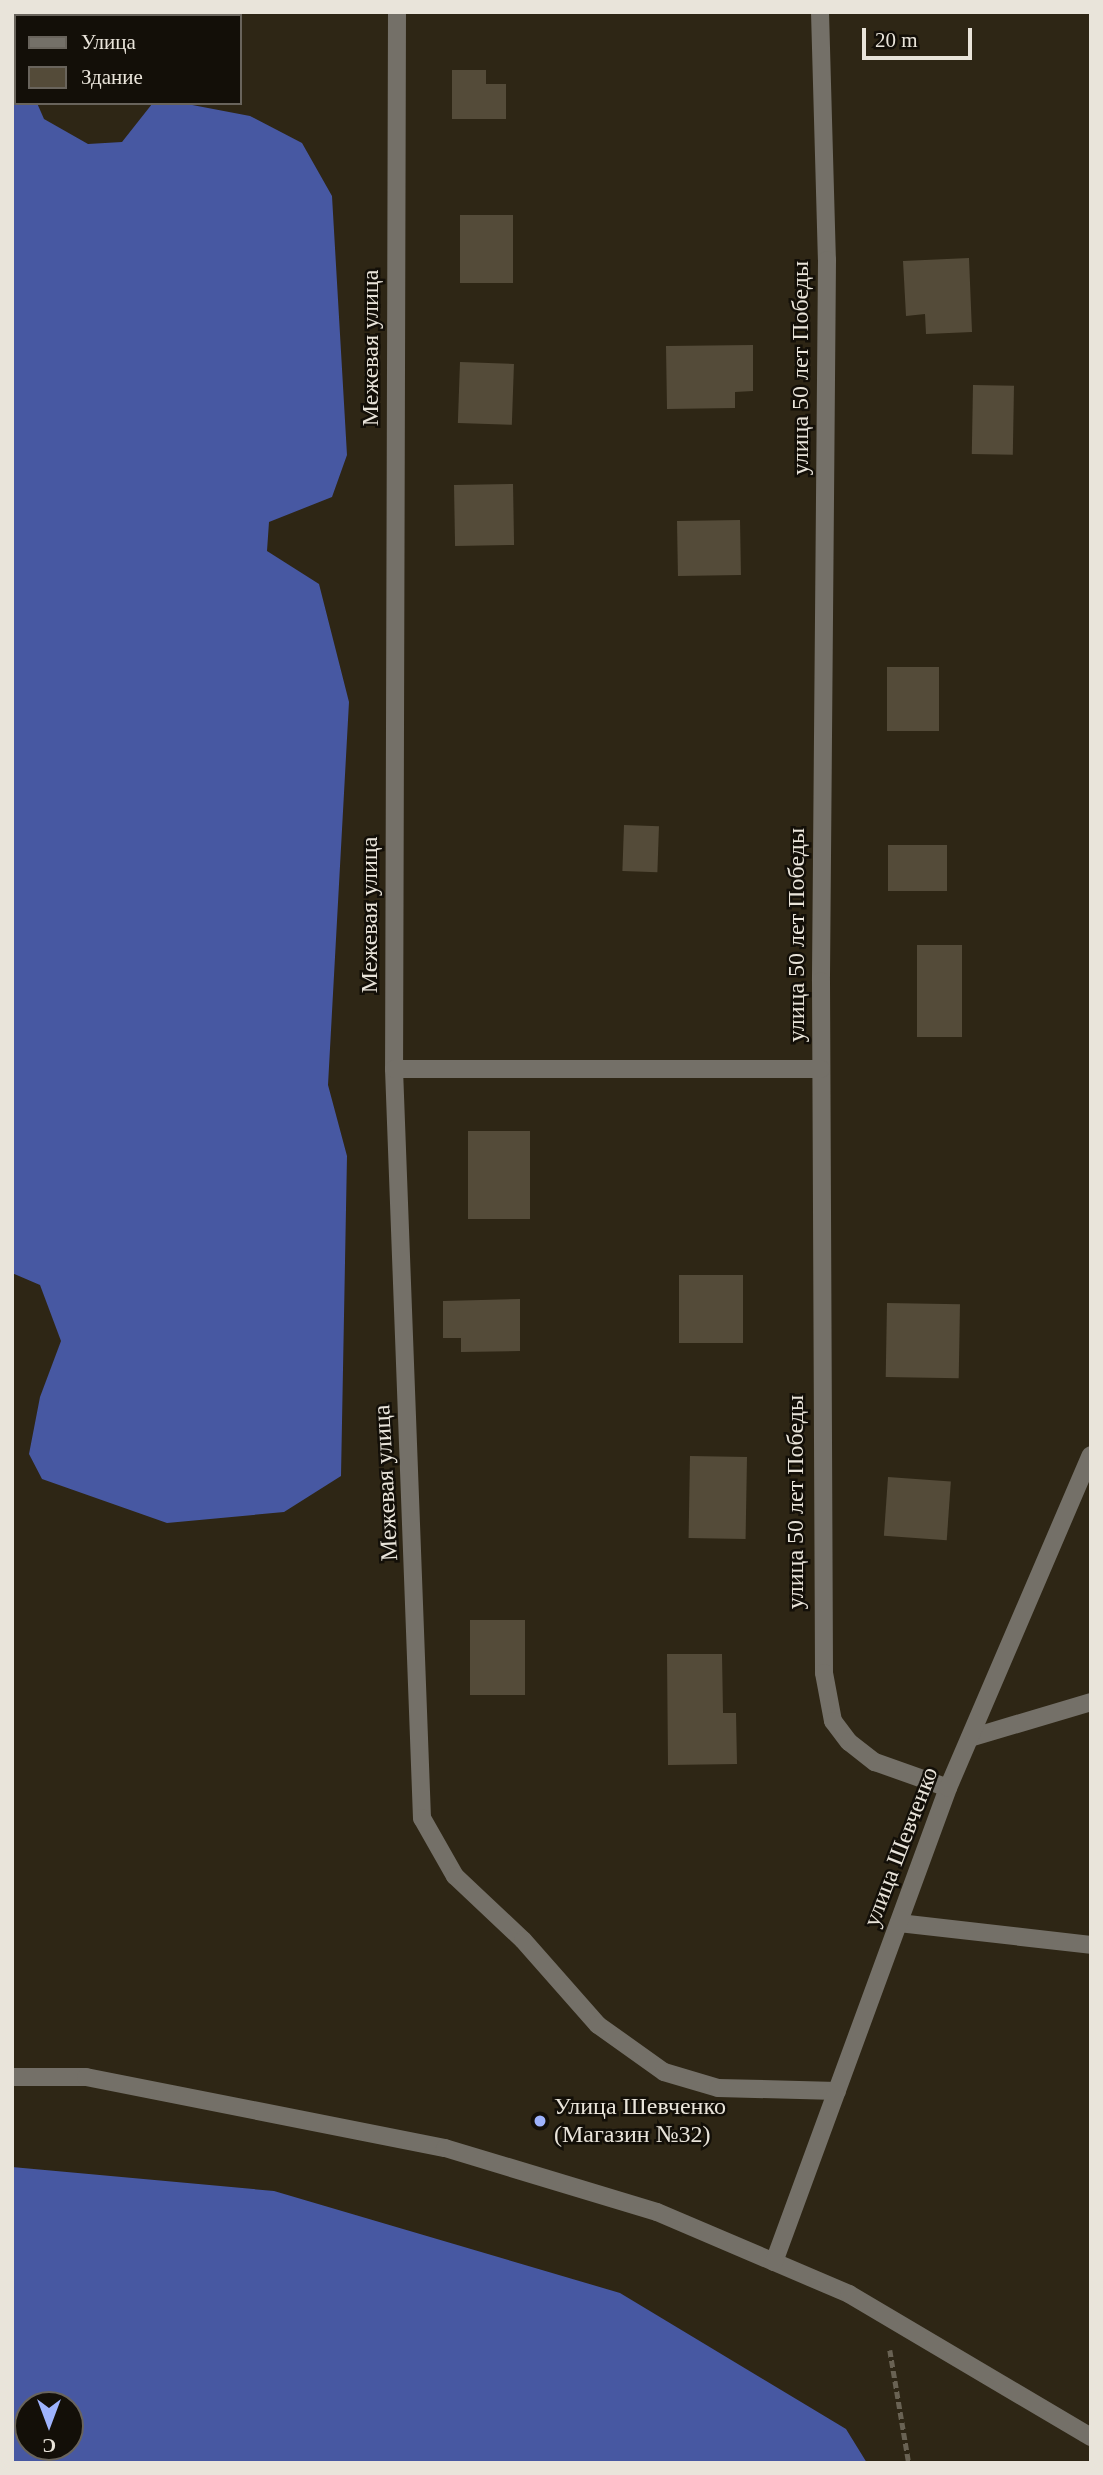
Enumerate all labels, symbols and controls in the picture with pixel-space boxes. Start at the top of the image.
legend [14,14,242,105]
scale bar [865,14,975,58]
text: 20 m [875,28,918,52]
text: Улица [81,30,136,54]
text: Здание [81,65,143,89]
street label: улица 50 лет Победы [787,261,815,475]
street label: Межевая улица [357,270,385,426]
street label: улица 50 лет Победы [783,828,811,1042]
street label: Межевая улица [356,837,384,993]
street label: улица 50 лет Победы [782,1395,810,1609]
street label: Межевая улица [368,1404,404,1562]
street label: улица Шевченко [857,1763,945,1931]
place label: Улица Шевченко (Магазин №32) [554,2093,726,2149]
marker: Улица Шевченко (Магазин №32) [532,2113,548,2129]
north arrow [14,2391,84,2461]
text: С [42,2435,56,2456]

